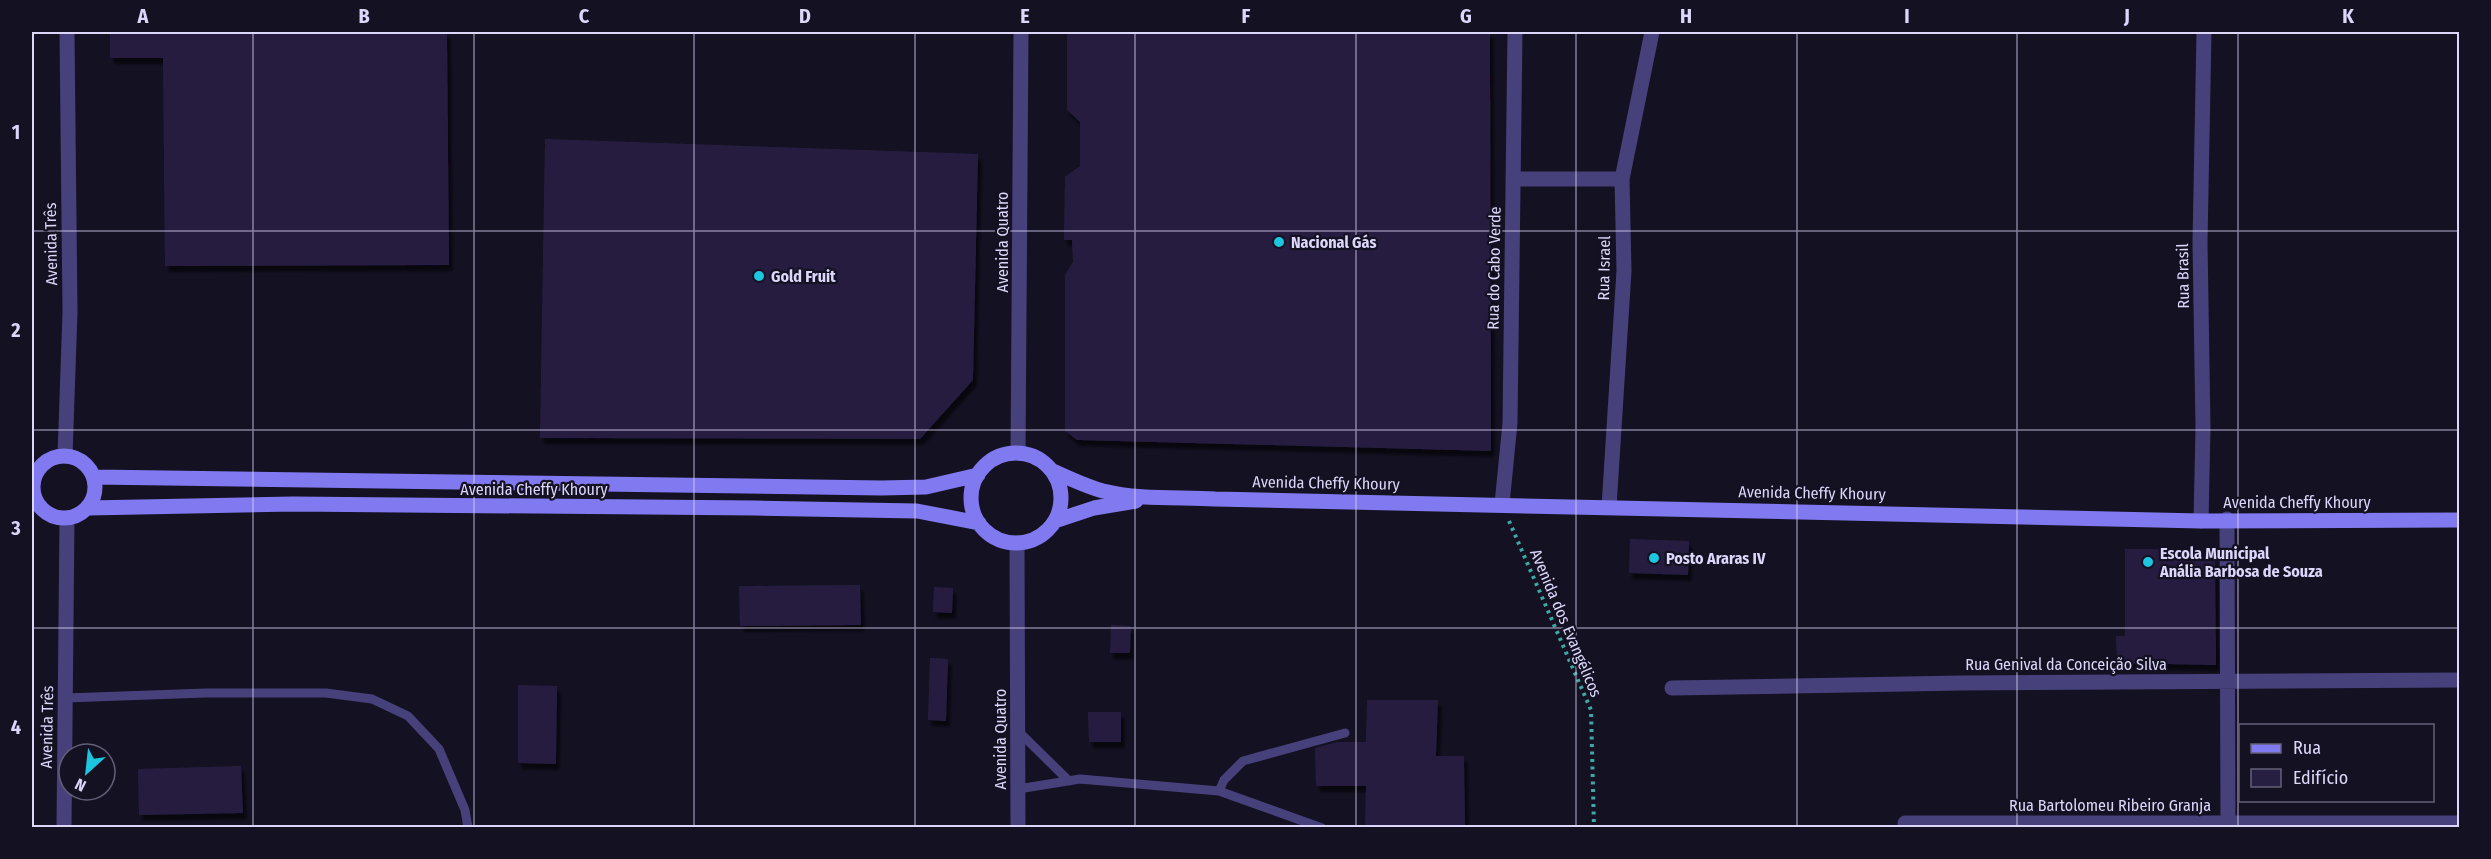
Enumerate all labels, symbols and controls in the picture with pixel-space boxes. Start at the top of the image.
text: A [137,4,150,28]
text: B [358,4,370,28]
text: C [579,4,590,28]
text: D [799,4,811,28]
text: E [1020,4,1030,28]
text: F [1242,4,1251,28]
text: G [1460,4,1472,28]
text: H [1680,4,1692,28]
text: I [1904,4,1910,28]
text: J [2123,4,2130,28]
text: K [2342,4,2354,28]
text: 1 [12,120,20,144]
street label: Avenida Quatro [993,191,1012,293]
street label: Avenida Três [41,202,61,286]
street label: Rua do Cabo Verde [1483,206,1505,330]
place label: Nacional Gás [1291,233,1376,252]
marker: Nacional Gás [1272,235,1286,249]
street label: Rua Israel [1594,235,1614,301]
street label: Rua Brasil [2173,243,2193,309]
place label: Gold Fruit [771,267,836,286]
marker: Gold Fruit [752,269,766,283]
text: 2 [10,318,21,342]
street label: Avenida Cheffy Khoury [1252,472,1401,494]
street label: Avenida Cheffy Khoury [460,480,609,499]
street label: Avenida Cheffy Khoury [1738,482,1887,504]
street label: Avenida Cheffy Khoury [2223,493,2372,512]
text: 3 [10,516,21,540]
place label: Escola Municipal Anália Barbosa de Souza [2159,544,2323,581]
street label: Avenida dos Evangélicos [1526,546,1606,700]
place label: Posto Araras IV [1666,549,1766,568]
marker: Posto Araras IV [1647,551,1661,565]
marker: Escola Municipal Anália Barbosa de Souza [2141,555,2155,569]
street label: Rua Genival da Conceição Silva [1965,655,2167,674]
street label: Avenida Três [37,685,57,769]
street label: Avenida Quatro [991,688,1010,790]
text: 4 [11,715,21,739]
legend [2239,724,2434,802]
text: Rua [2293,737,2321,759]
north arrow [57,742,117,802]
text: Edifício [2293,767,2348,789]
text: N [72,774,89,796]
street label: Rua Bartolomeu Ribeiro Granja [2009,796,2211,815]

